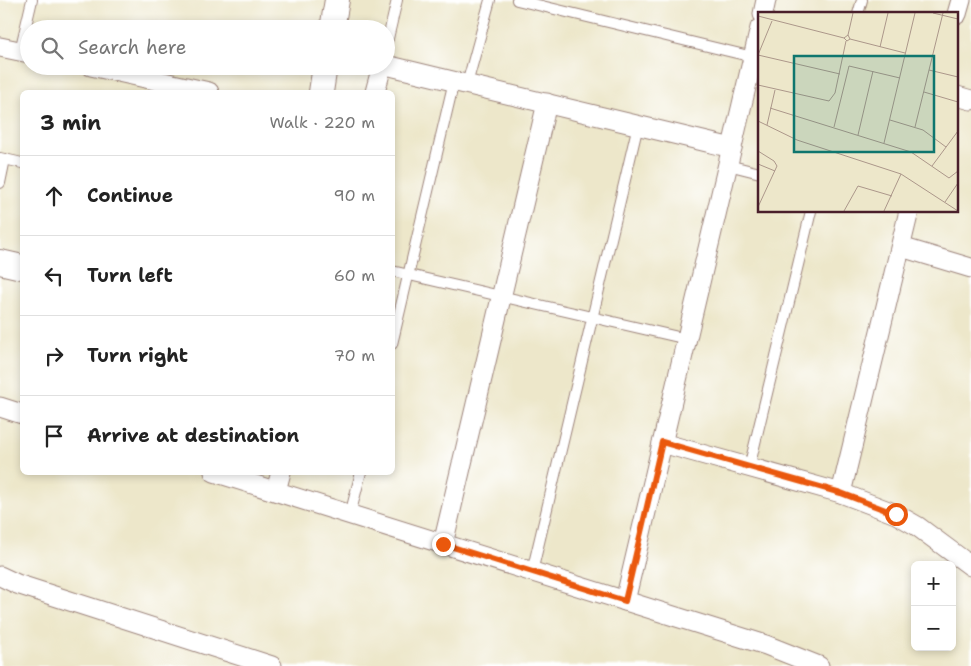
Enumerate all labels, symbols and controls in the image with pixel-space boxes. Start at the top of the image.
inset map [758,12,958,212]
search box [20,20,395,75]
icon: search [38,34,66,62]
text: Search here [78,35,187,60]
text: 3 min [40,109,101,137]
text: Walk · 220 m [269,112,375,133]
icon: ahead [40,182,68,210]
text: Continue [87,183,173,208]
text: 90 m [334,185,375,206]
icon: left [40,262,68,290]
text: Turn left [87,263,173,288]
text: 60 m [334,265,375,286]
icon: right [40,342,68,370]
text: Turn right [87,343,188,368]
text: 70 m [334,345,375,366]
icon: arrive [40,422,68,450]
text: Arrive at destination [87,423,299,448]
route start [885,503,908,526]
route end [432,533,455,556]
map controls [911,561,956,651]
button: + [911,561,956,606]
button: − [911,606,956,651]

